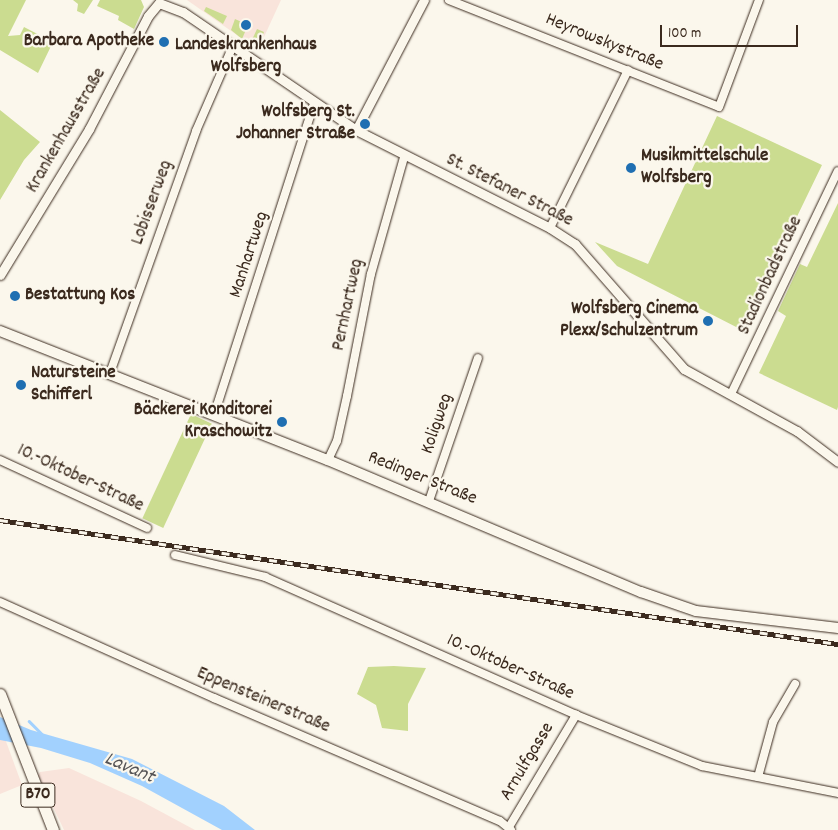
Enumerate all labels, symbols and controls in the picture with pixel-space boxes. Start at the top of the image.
street label: Heyrowskystraße [542,9,666,77]
scale bar [663,15,800,47]
marker: Landeskrankenhaus Wolfsberg [239,18,253,32]
text: 100 m [668,23,701,45]
place label: Barbara Apotheke [24,31,154,53]
place label: Landeskrankenhaus Wolfsberg [175,35,317,79]
marker: Barbara Apotheke [158,36,170,48]
street label: Krankenhausstraße [22,64,112,198]
place label: Wolfsberg St. Johanner Straße [236,102,355,146]
marker: Wolfsberg St. Johanner Straße [359,118,371,130]
place label: Musikmittelschule Wolfsberg [641,146,768,190]
street label: St. Stefaner Straße [442,149,576,233]
street label: Lobisserweg [127,158,179,248]
marker: Musikmittelschule Wolfsberg [625,162,637,174]
street label: Manhartweg [225,209,275,301]
street label: Stadionbadstraße [734,213,808,339]
street label: Pernhartweg [328,257,370,353]
place label: Bestattung Kos [25,285,135,307]
marker: Bestattung Kos [9,290,21,302]
place label: Wolfsberg Cinema Plexx/Schulzentrum [560,299,698,343]
marker: Wolfsberg Cinema Plexx/Schulzentrum [702,315,714,327]
place label: Natursteine Schifferl [31,363,116,407]
marker: Natursteine Schifferl [15,379,27,391]
street label: Koligweg [417,391,459,457]
place label: Bäckerei Konditorei Kraschowitz [134,400,272,444]
marker: Bäckerei Konditorei Kraschowitz [276,416,288,428]
street label: 10.-Oktober-Straße [13,440,147,518]
street label: Redinger Straße [364,447,480,511]
street label: 10.-Oktober-Straße [443,630,577,706]
street label: Eppensteinerstraße [193,663,333,739]
street label: Arnulfgasse [496,719,560,805]
water label: Lavant [100,748,158,790]
road number: B70 [19,780,57,810]

